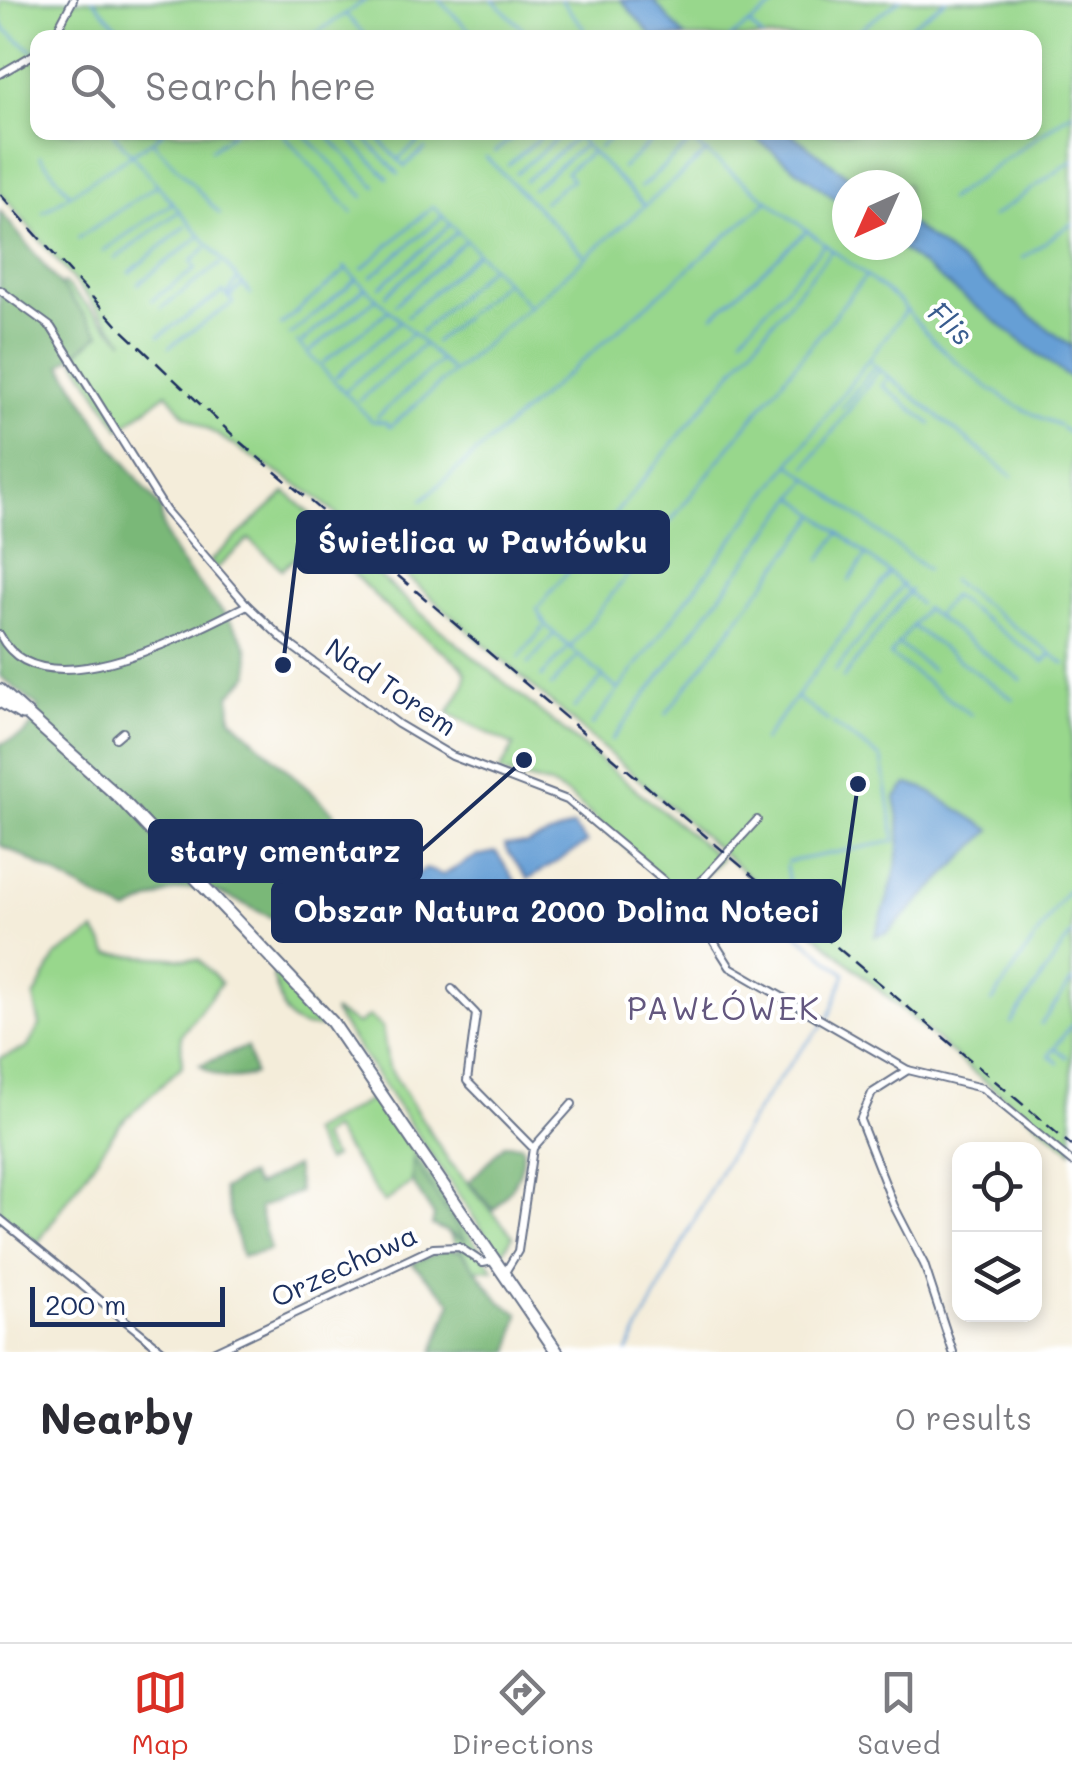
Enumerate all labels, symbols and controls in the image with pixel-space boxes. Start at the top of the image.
search box [30,30,1042,140]
icon: search [65,58,120,113]
text: Search here [145,60,376,110]
north arrow [832,170,922,260]
water label: Flis [920,292,983,354]
callout: Świetlica w Pawłówku [298,512,668,572]
text: Świetlica w Pawłówku [318,521,648,561]
street label: Nad Torem [319,629,464,743]
callout: stary cmentarz [150,821,421,881]
text: stary cmentarz [170,830,400,870]
callout: Obszar Natura 2000 Dolina Noteci [273,881,840,941]
text: Obszar Natura 2000 Dolina Noteci [293,890,821,930]
district label: PAWŁÓWEK [627,986,821,1028]
map controls [952,1142,1042,1322]
button: locate [952,1142,1042,1232]
street label: Orzechowa [265,1216,422,1315]
button: layers [952,1232,1042,1322]
scale bar [30,1282,225,1326]
text: 200 m [45,1286,126,1322]
text: Nearby [40,1390,194,1445]
text: 0 results [895,1396,1032,1438]
tab: Map [132,1665,189,1761]
tab: Directions [452,1665,594,1761]
tab: Saved [857,1665,940,1761]

